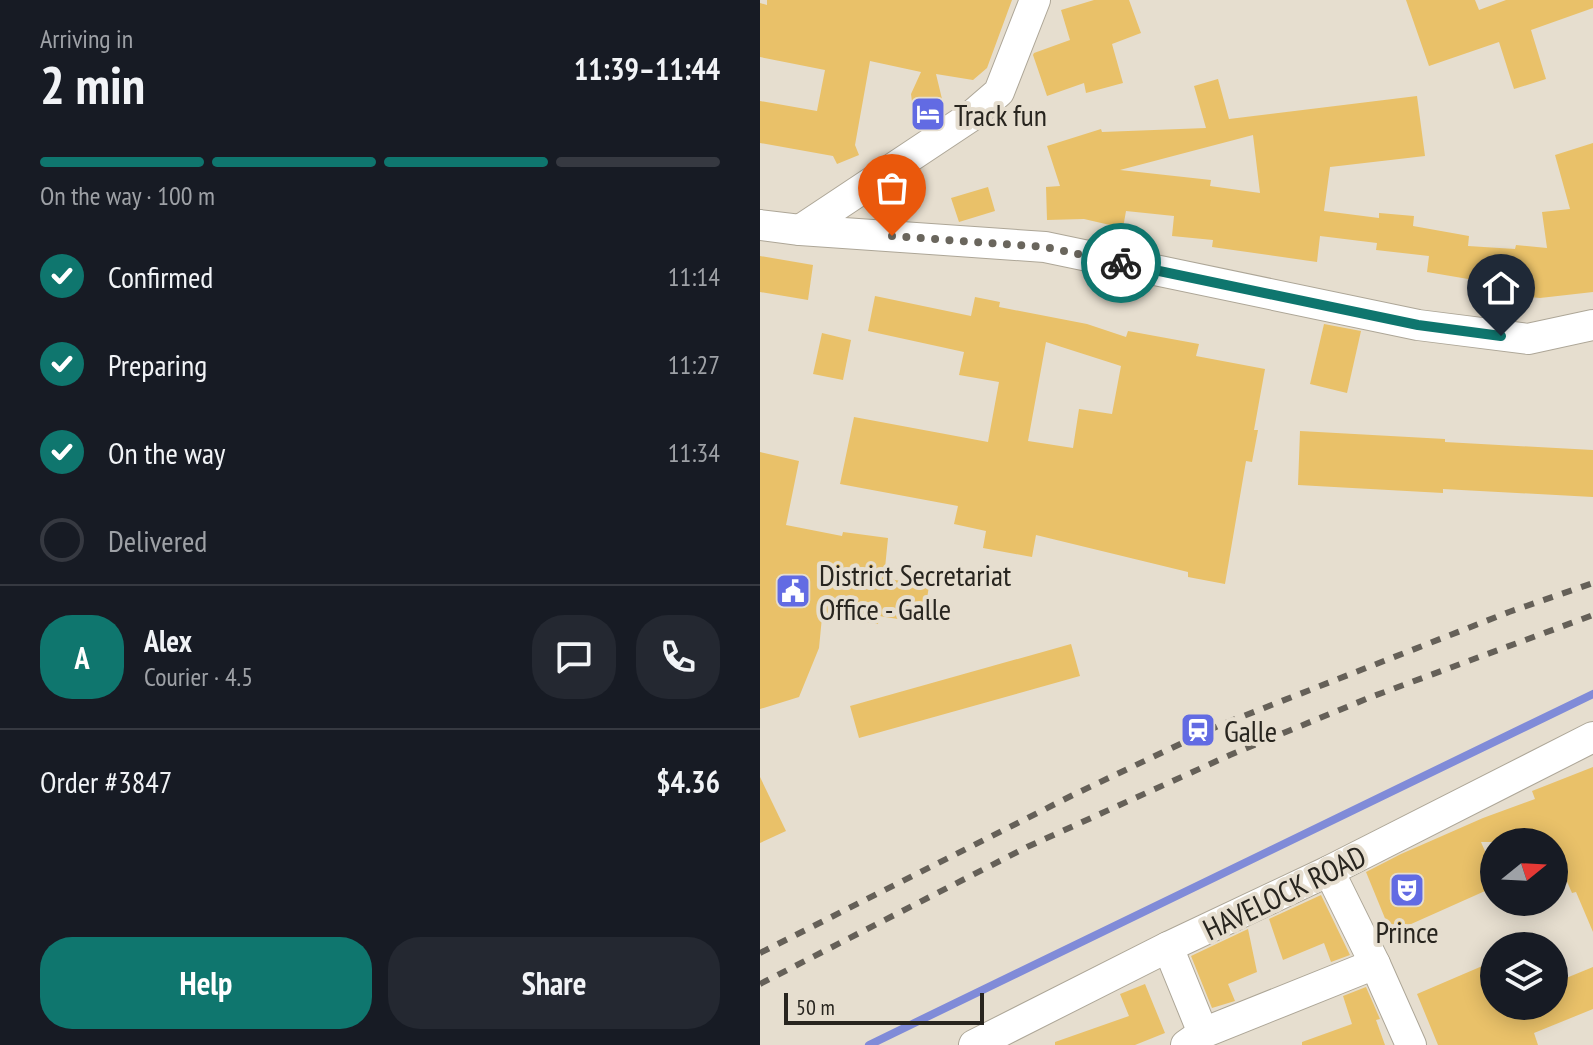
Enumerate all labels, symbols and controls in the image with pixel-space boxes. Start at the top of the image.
text: Arriving in [40,22,133,55]
text: 11:39–11:44 [574,49,720,88]
text: 2 min [40,51,145,118]
hotel icon: Track fun [909,95,947,133]
place label: Track fun [954,95,1047,134]
pin [858,154,926,236]
icon: bag [870,166,914,210]
text: On the way · 100 m [40,179,215,212]
courier [1081,223,1161,303]
icon: bike [1099,241,1143,285]
icon: check [40,254,84,298]
pin [1467,254,1535,336]
text: Confirmed [108,257,213,296]
text: 11:14 [668,260,720,293]
icon: home [1479,266,1523,310]
icon: check [40,342,84,386]
text: Preparing [108,345,207,384]
text: 11:27 [668,348,720,381]
icon: check [40,430,84,474]
text: On the way [108,433,225,472]
text: 11:34 [668,436,720,469]
text: Delivered [108,521,207,560]
place label: District Secretariat Office - Galle [819,555,1012,628]
public building icon: District Secretariat Office - Galle [774,572,812,610]
button: chat [532,615,616,699]
button: phone [636,615,720,699]
text: Alex [144,621,192,660]
text: A [74,638,90,677]
text: Courier · 4.5 [144,660,253,693]
station icon: Galle [1179,711,1217,749]
place label: Galle [1224,711,1277,750]
text: Order #3847 [40,762,172,801]
text: $4.36 [656,762,720,801]
north arrow [1480,828,1568,916]
map controls [1480,828,1568,1020]
street label: HAVELOCK ROAD [1196,836,1372,948]
theatre icon: Prince [1388,871,1426,909]
place label: Prince [1375,912,1439,951]
button: layers [1480,932,1568,1020]
button: Help [40,937,372,1029]
button: Share [388,937,720,1029]
scale bar [784,989,984,1025]
text: 50 m [796,993,835,1021]

